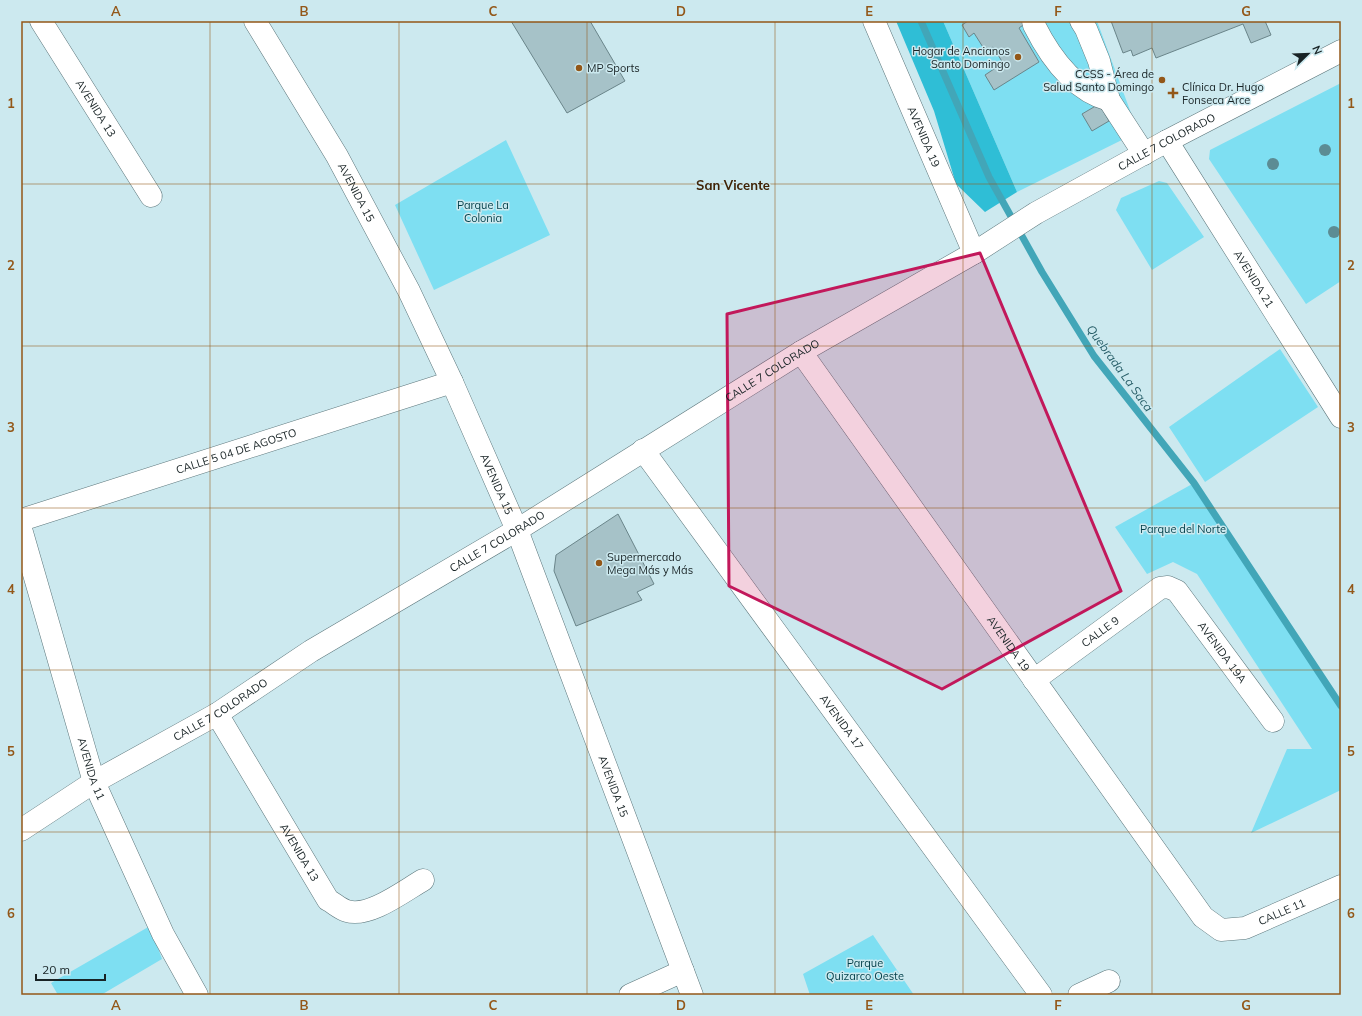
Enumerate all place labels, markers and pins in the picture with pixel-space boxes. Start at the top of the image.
place label: Hogar de Ancianos Santo Domingo [912,44,1010,71]
marker: Hogar de Ancianos Santo Domingo [1013,52,1023,62]
place label: MP Sports [587,61,640,75]
marker: MP Sports [574,63,584,73]
place label: CCSS - Área de Salud Santo Domingo [1043,67,1154,94]
marker: CCSS - Área de Salud Santo Domingo [1157,75,1167,85]
place label: Clínica Dr. Hugo Fonseca Arce [1182,80,1264,107]
marker: Clínica Dr. Hugo Fonseca Arce [1167,87,1179,99]
place label: Supermercado Mega Más y Más [607,550,693,577]
marker: Supermercado Mega Más y Más [594,558,604,568]

